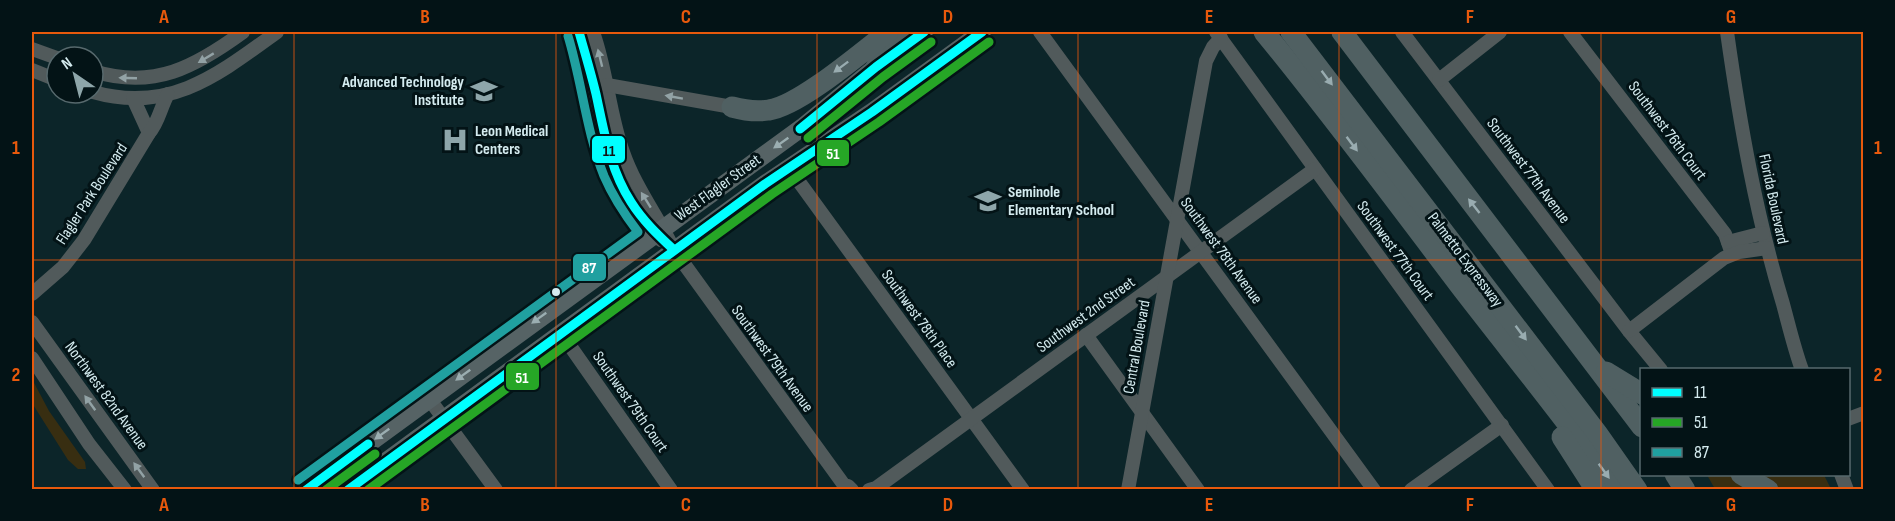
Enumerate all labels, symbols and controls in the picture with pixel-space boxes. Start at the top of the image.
text: A [158,5,169,29]
text: B [420,5,430,29]
text: C [681,5,691,29]
text: D [943,5,953,29]
text: E [1205,5,1213,29]
text: F [1466,5,1474,29]
text: G [1726,5,1736,29]
north arrow [45,45,105,105]
one-way arrow [595,49,605,67]
one-way arrow [198,52,214,63]
text: N [58,54,76,74]
one-way arrow [834,60,849,72]
one-way arrow [1320,70,1333,86]
one-way arrow [119,73,138,82]
place label: Advanced Technology Institute [341,73,464,110]
school or university icon: Advanced Technology Institute [469,76,499,106]
street label: Southwest 76th Court [1624,78,1710,184]
one-way arrow [665,92,684,101]
street label: Southwest 77th Avenue [1482,115,1574,227]
place label: Leon Medical Centers [475,122,548,159]
hospital icon: Leon Medical Centers [440,125,470,155]
line badge: 11 [591,135,626,164]
text: 1 [12,136,20,160]
one-way arrow [1345,136,1357,151]
text: 1 [1874,136,1882,160]
one-way arrow [773,137,789,149]
line badge: 51 [816,139,850,167]
street label: Flagler Park Boulevard [52,140,132,248]
text: 11 [603,142,616,161]
text: 51 [826,145,840,164]
street label: West Flagler Street [671,150,765,226]
street label: Florida Boulevard [1754,152,1792,246]
place label: Seminole Elementary School [1008,183,1114,220]
school or university icon: Seminole Elementary School [973,186,1003,216]
one-way arrow [641,192,652,208]
street label: Southwest 78th Avenue [1176,194,1266,308]
street label: Southwest 77th Court [1353,198,1438,305]
one-way arrow [1469,199,1481,214]
street label: Palmetto Expressway [1423,209,1507,311]
line badge: 87 [572,253,607,282]
text: 87 [582,259,596,278]
street label: Southwest 78th Place [877,266,961,372]
street label: Southwest 2nd Street [1033,273,1139,357]
unlabelled marker [550,286,562,298]
street label: Central Boulevard [1119,299,1155,395]
street label: Southwest 79th Avenue [727,302,817,416]
one-way arrow [532,312,547,324]
one-way arrow [1515,325,1527,341]
street label: Northwest 82nd Avenue [60,338,152,454]
street label: Southwest 79th Court [588,348,672,456]
line badge: 51 [505,362,540,391]
text: 2 [12,363,20,387]
text: 2 [1874,363,1882,387]
legend [1640,368,1850,476]
one-way arrow [456,369,472,381]
text: 51 [515,369,529,388]
text: 11 [1694,382,1707,403]
one-way arrow [85,396,97,411]
text: 51 [1694,412,1708,433]
one-way arrow [375,428,391,440]
text: 87 [1694,442,1710,463]
one-way arrow [133,463,145,479]
one-way arrow [1597,464,1609,479]
text: A [158,493,169,517]
text: B [420,493,430,517]
text: C [681,493,691,517]
text: D [943,493,953,517]
text: E [1205,493,1213,517]
text: F [1466,493,1474,517]
text: G [1726,493,1736,517]

